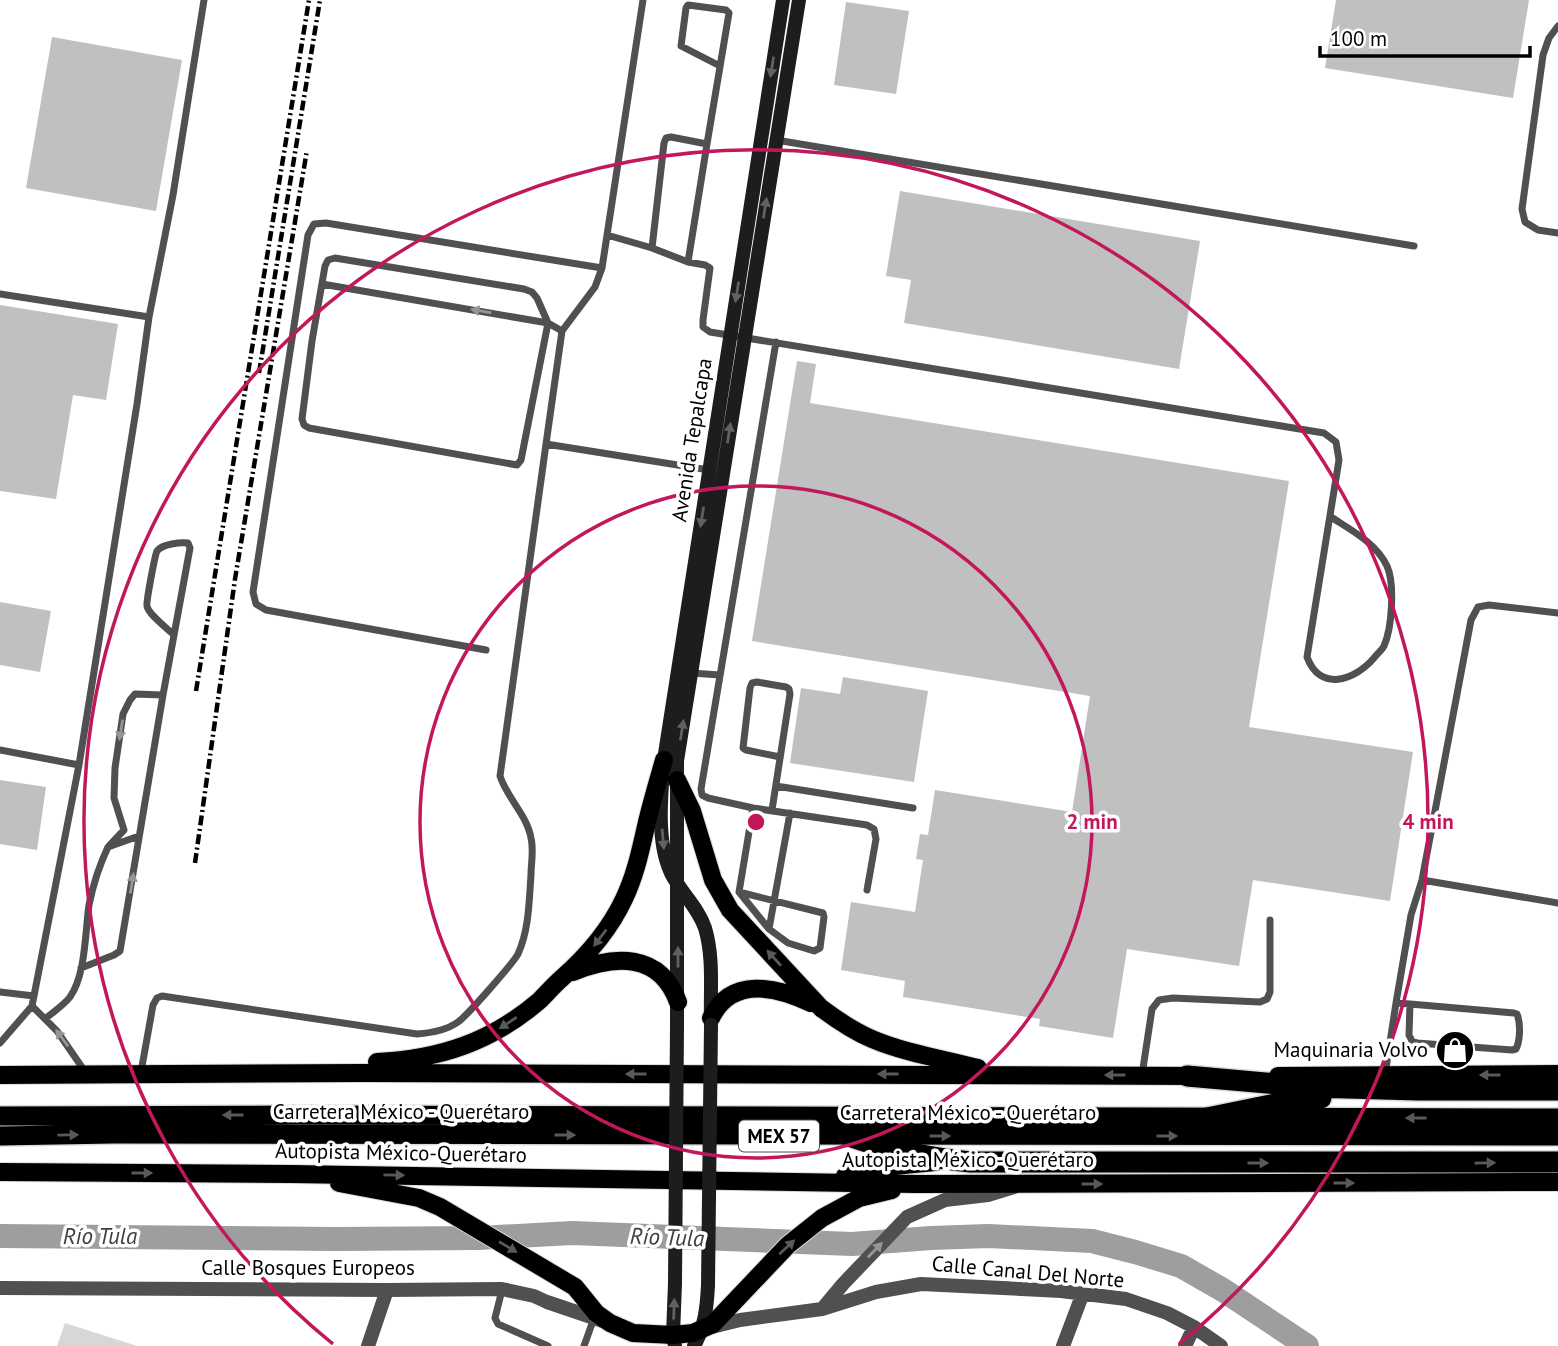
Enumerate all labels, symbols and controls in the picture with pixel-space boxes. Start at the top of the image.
scale bar [1320,14,1530,58]
text: 100 m [1330,25,1387,52]
one-way arrow [766,57,777,79]
one-way arrow [760,197,771,219]
one-way arrow [731,281,742,303]
one-way arrow [469,305,491,316]
street label: Avenida Tepalcapa [665,356,718,524]
one-way arrow [724,422,735,444]
one-way arrow [696,506,707,528]
one-way arrow [115,719,126,741]
one-way arrow [677,719,688,741]
text: 2 min [1066,808,1118,835]
text: 4 min [1402,808,1454,835]
centre of rings [744,810,768,834]
one-way arrow [658,829,669,851]
one-way arrow [126,872,137,894]
one-way arrow [594,929,608,947]
one-way arrow [672,946,684,968]
one-way arrow [766,950,782,967]
one-way arrow [499,1016,518,1029]
one-way arrow [55,1029,69,1047]
shop icon: Maquinaria Volvo [1434,1029,1476,1071]
place label: Maquinaria Volvo [1273,1036,1428,1063]
one-way arrow [625,1068,647,1080]
one-way arrow [877,1068,899,1080]
one-way arrow [1104,1069,1126,1081]
one-way arrow [1479,1069,1501,1080]
street label: Carretera México - Querétaro [273,1098,529,1125]
street label: Carretera México - Querétaro [840,1099,1096,1126]
one-way arrow [222,1109,244,1121]
one-way arrow [1405,1112,1427,1124]
road number: MEX 57 [739,1120,819,1152]
one-way arrow [57,1129,79,1141]
one-way arrow [554,1129,576,1141]
one-way arrow [929,1130,951,1142]
one-way arrow [1156,1130,1178,1142]
street label: Autopista México-Querétaro [275,1137,527,1168]
street label: Autopista México-Querétaro [842,1146,1094,1173]
one-way arrow [1247,1157,1269,1169]
one-way arrow [1474,1157,1496,1168]
one-way arrow [131,1167,153,1179]
one-way arrow [383,1169,405,1181]
one-way arrow [1333,1177,1355,1189]
one-way arrow [1081,1178,1103,1190]
water label: Río Tula [63,1221,137,1250]
water label: Río Tula [629,1221,705,1252]
one-way arrow [778,1239,795,1255]
one-way arrow [498,1241,517,1253]
one-way arrow [867,1242,884,1259]
street label: Calle Canal Del Norte [931,1250,1125,1293]
street label: Calle Bosques Europeos [201,1254,415,1281]
one-way arrow [669,1297,680,1319]

